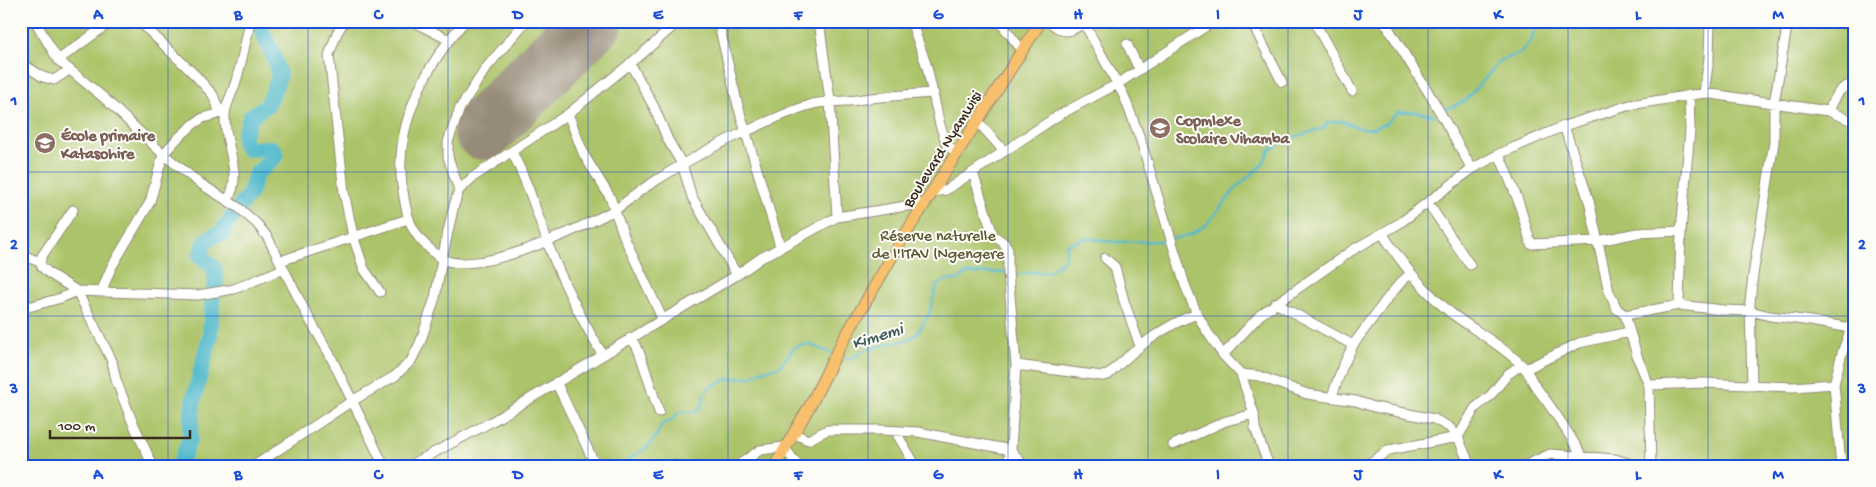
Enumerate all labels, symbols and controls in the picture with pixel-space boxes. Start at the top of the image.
text: A [92,7,104,26]
text: B [233,7,243,26]
text: C [373,7,384,26]
text: D [511,7,524,26]
text: E [653,7,664,26]
text: F [793,7,804,26]
text: G [933,7,944,26]
text: H [1073,7,1083,26]
text: I [1216,7,1220,26]
text: J [1353,7,1364,26]
text: K [1493,7,1505,26]
text: L [1635,7,1642,26]
text: M [1772,7,1784,26]
street label: Boulevard Nyamwisi [900,88,988,213]
text: 1 [10,93,17,112]
text: 1 [1858,93,1865,112]
place label: Copmlexe Scolaire Vihamba [1175,113,1290,150]
school or university icon: Copmlexe Scolaire Vihamba [1148,116,1172,140]
place label: École primaire Katasohire [60,127,156,165]
school or university icon: École primaire Katasohire [33,131,57,155]
park label: Réserve naturelle de l'ITAV (Ngengere [872,228,1005,265]
text: 2 [10,237,18,256]
text: 2 [1858,237,1866,256]
water label: Kimemi [850,319,908,355]
text: 3 [9,381,18,400]
text: 3 [1857,381,1866,400]
scale bar [50,407,190,439]
text: 100 m [57,418,96,436]
text: A [92,467,104,486]
text: B [233,467,243,486]
text: C [373,467,384,486]
text: D [511,467,524,486]
text: E [653,467,664,486]
text: F [793,467,804,486]
text: G [933,467,944,486]
text: H [1073,467,1083,486]
text: I [1216,467,1220,486]
text: J [1353,467,1364,486]
text: K [1493,467,1505,486]
text: L [1635,467,1642,486]
text: M [1772,467,1784,486]

